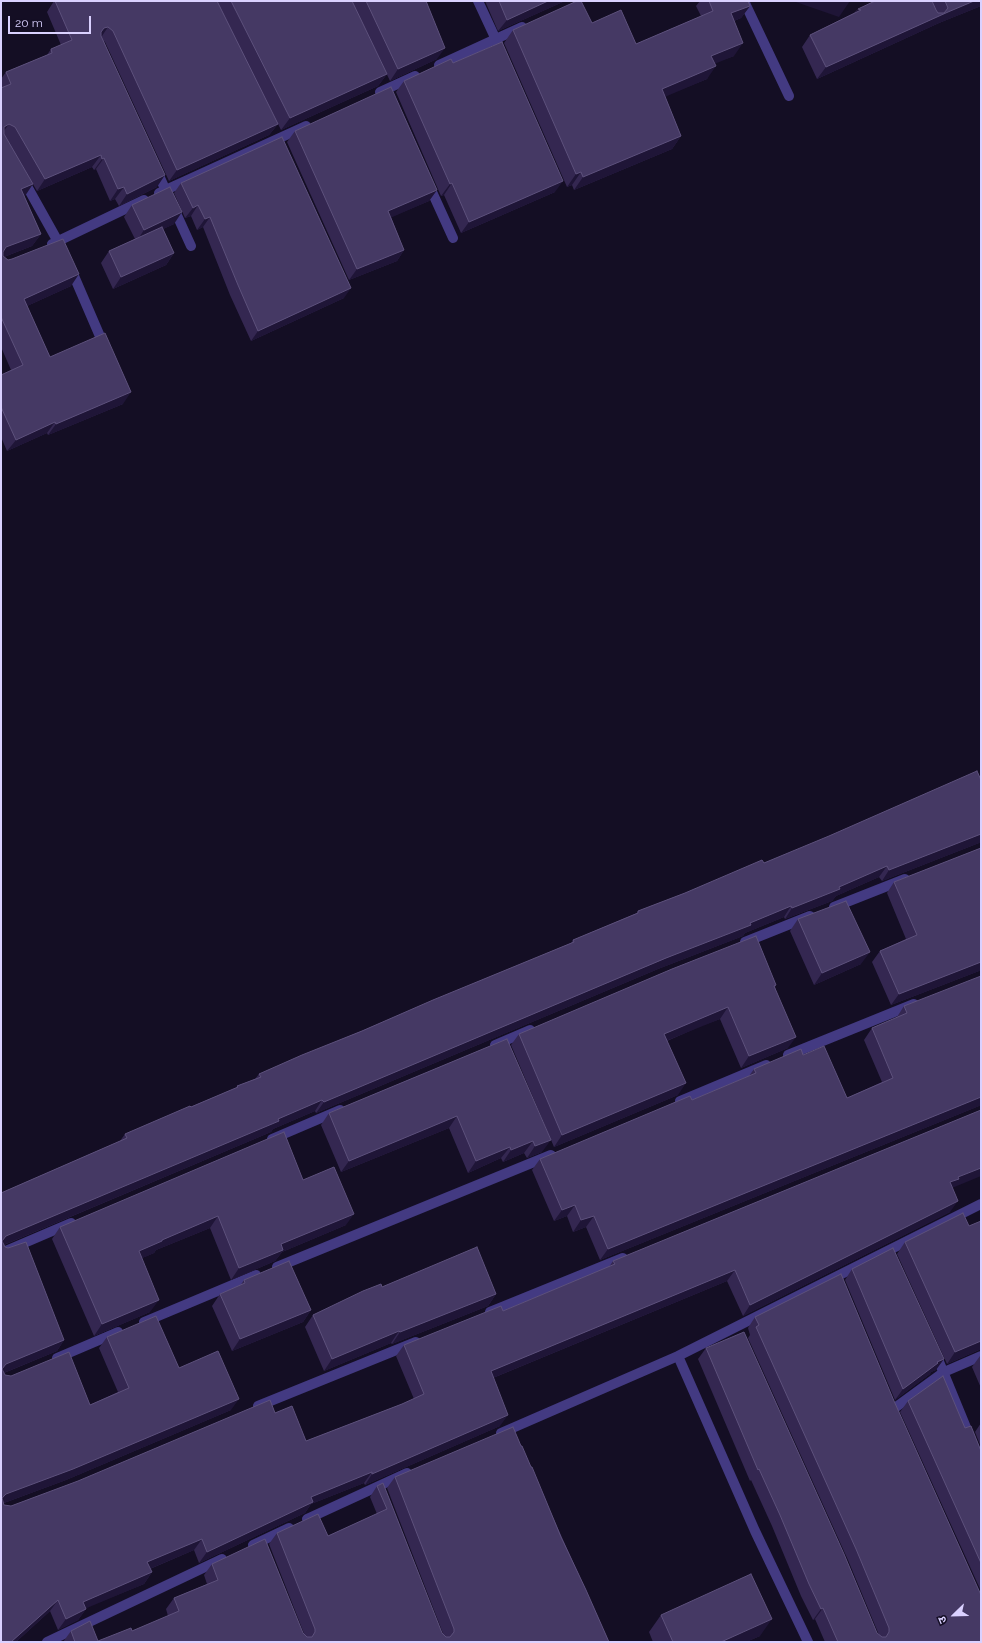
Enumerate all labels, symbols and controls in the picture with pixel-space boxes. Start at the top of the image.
scale bar [10,8,93,34]
text: 20 m [15,16,43,30]
north arrow [934,1595,974,1635]
text: उ [935,1614,950,1625]

